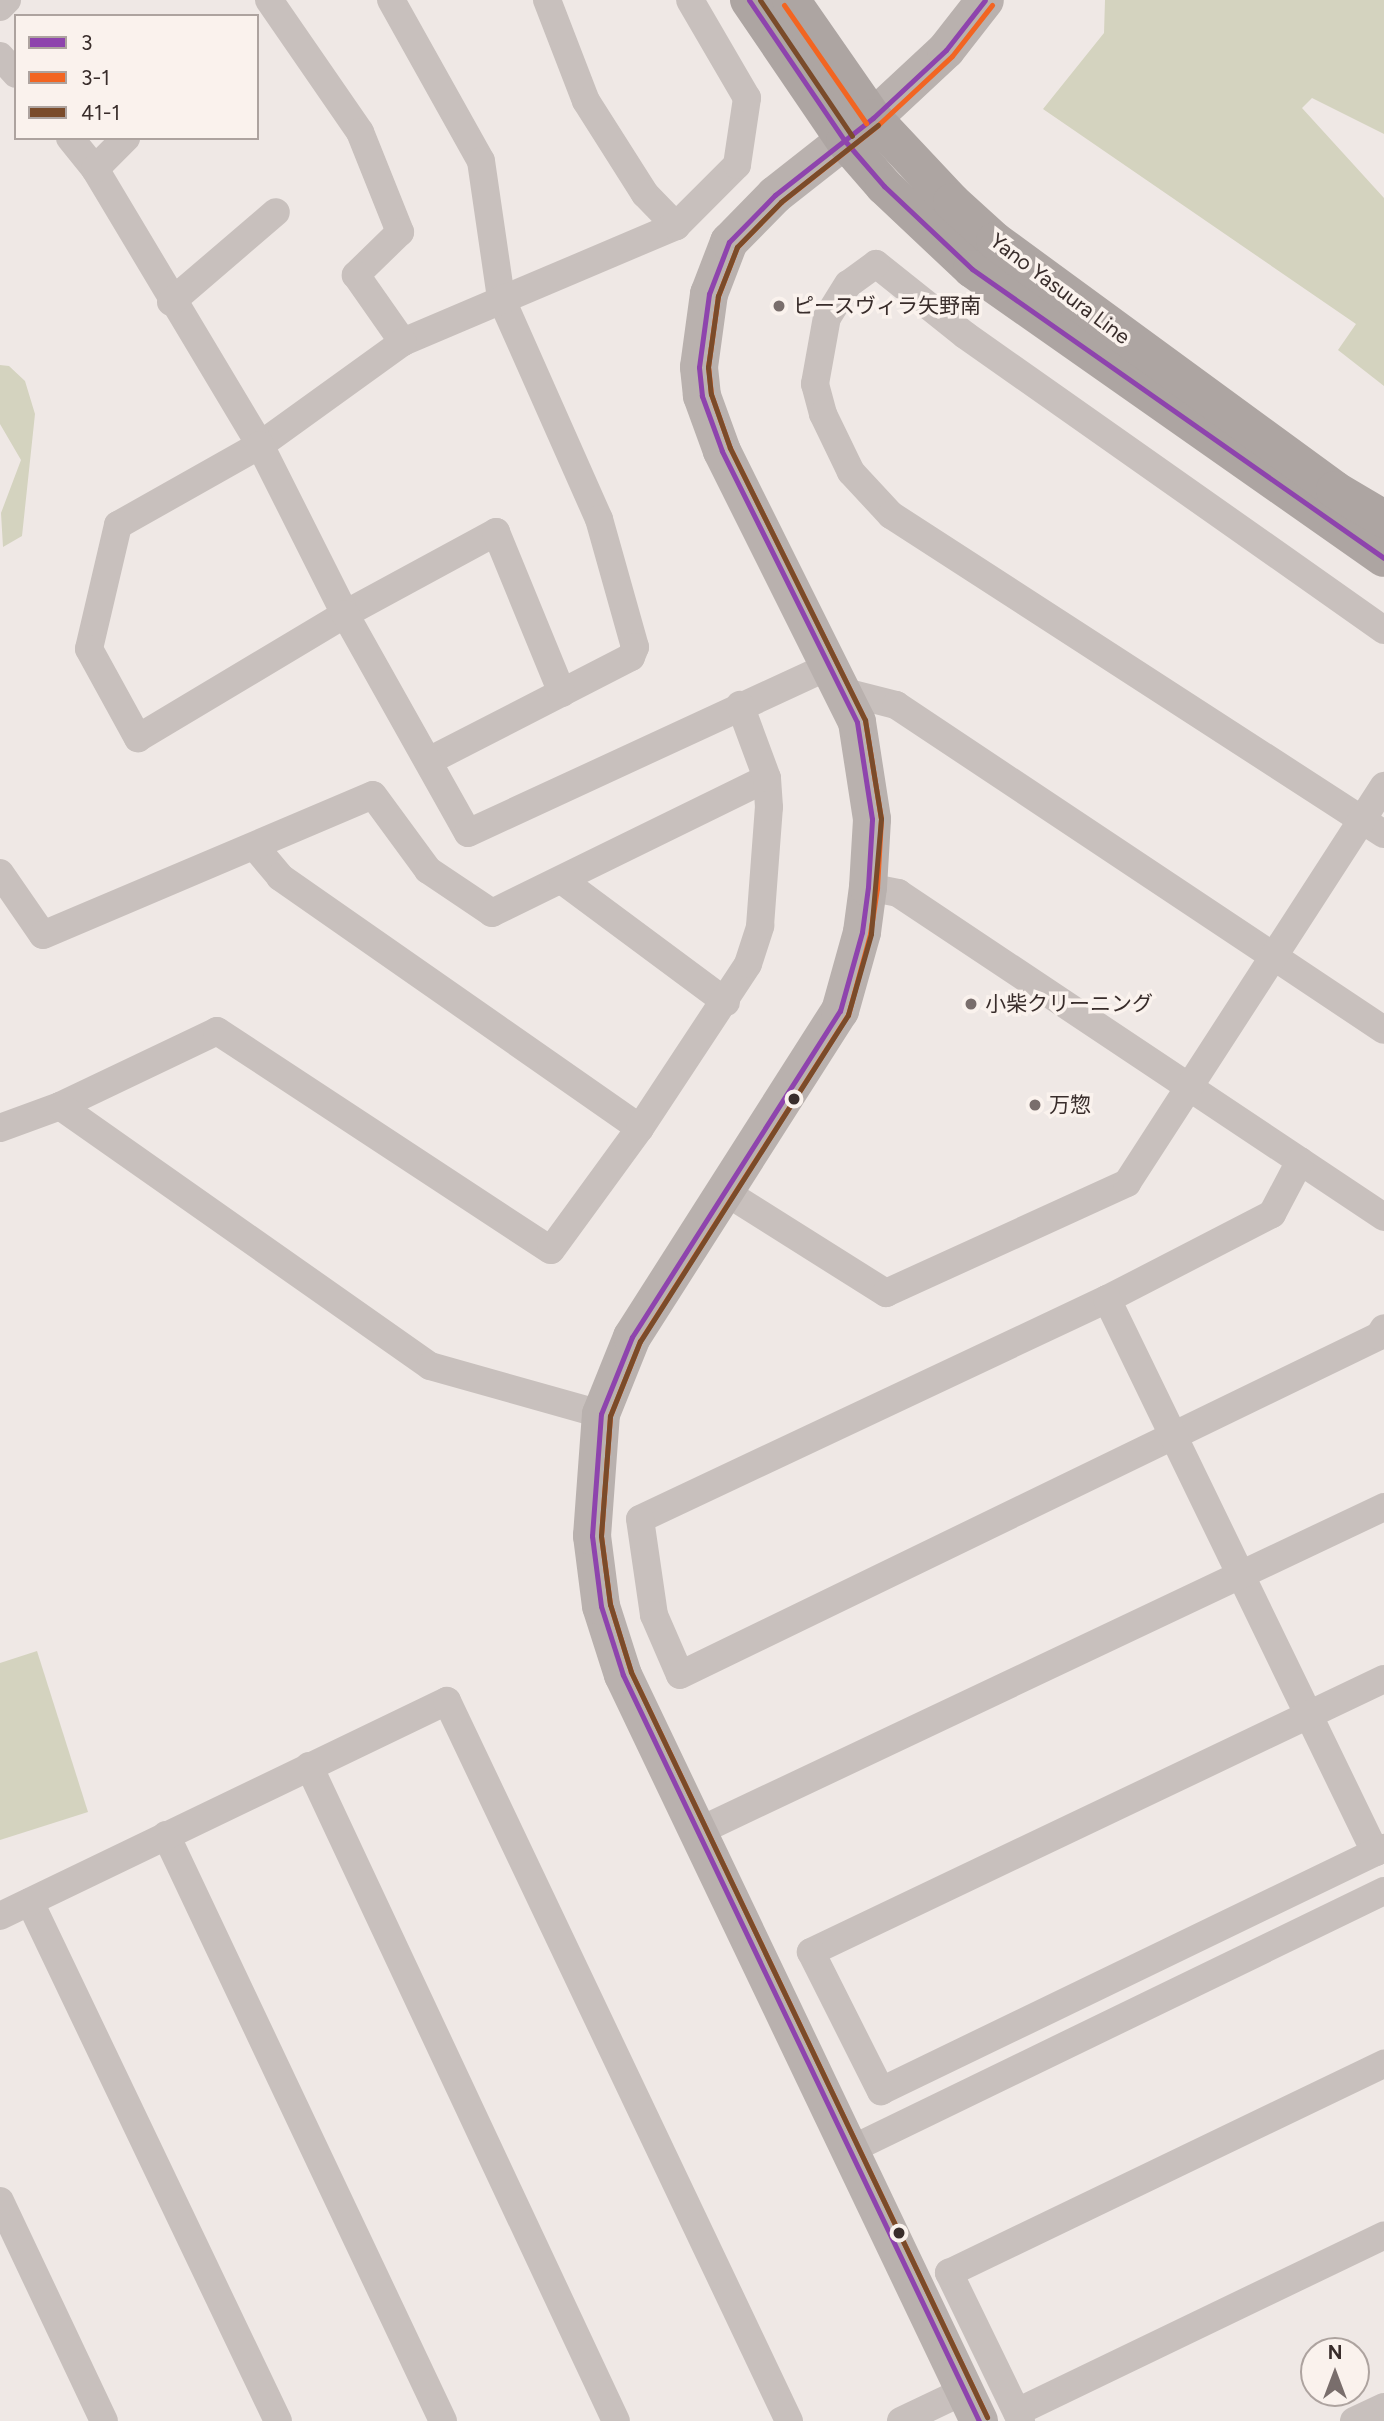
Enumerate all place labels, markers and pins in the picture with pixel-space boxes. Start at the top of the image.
place label: ピースヴィラ矢野南 [793,293,982,319]
marker: ピースヴィラ矢野南 [771,298,787,314]
place label: 小柴クリーニング [985,991,1153,1017]
marker: 小柴クリーニング [963,996,979,1012]
unlabelled marker [787,1092,801,1106]
place label: 万惣 [1049,1092,1091,1118]
marker: 万惣 [1027,1097,1043,1113]
unlabelled marker [892,2226,906,2240]

